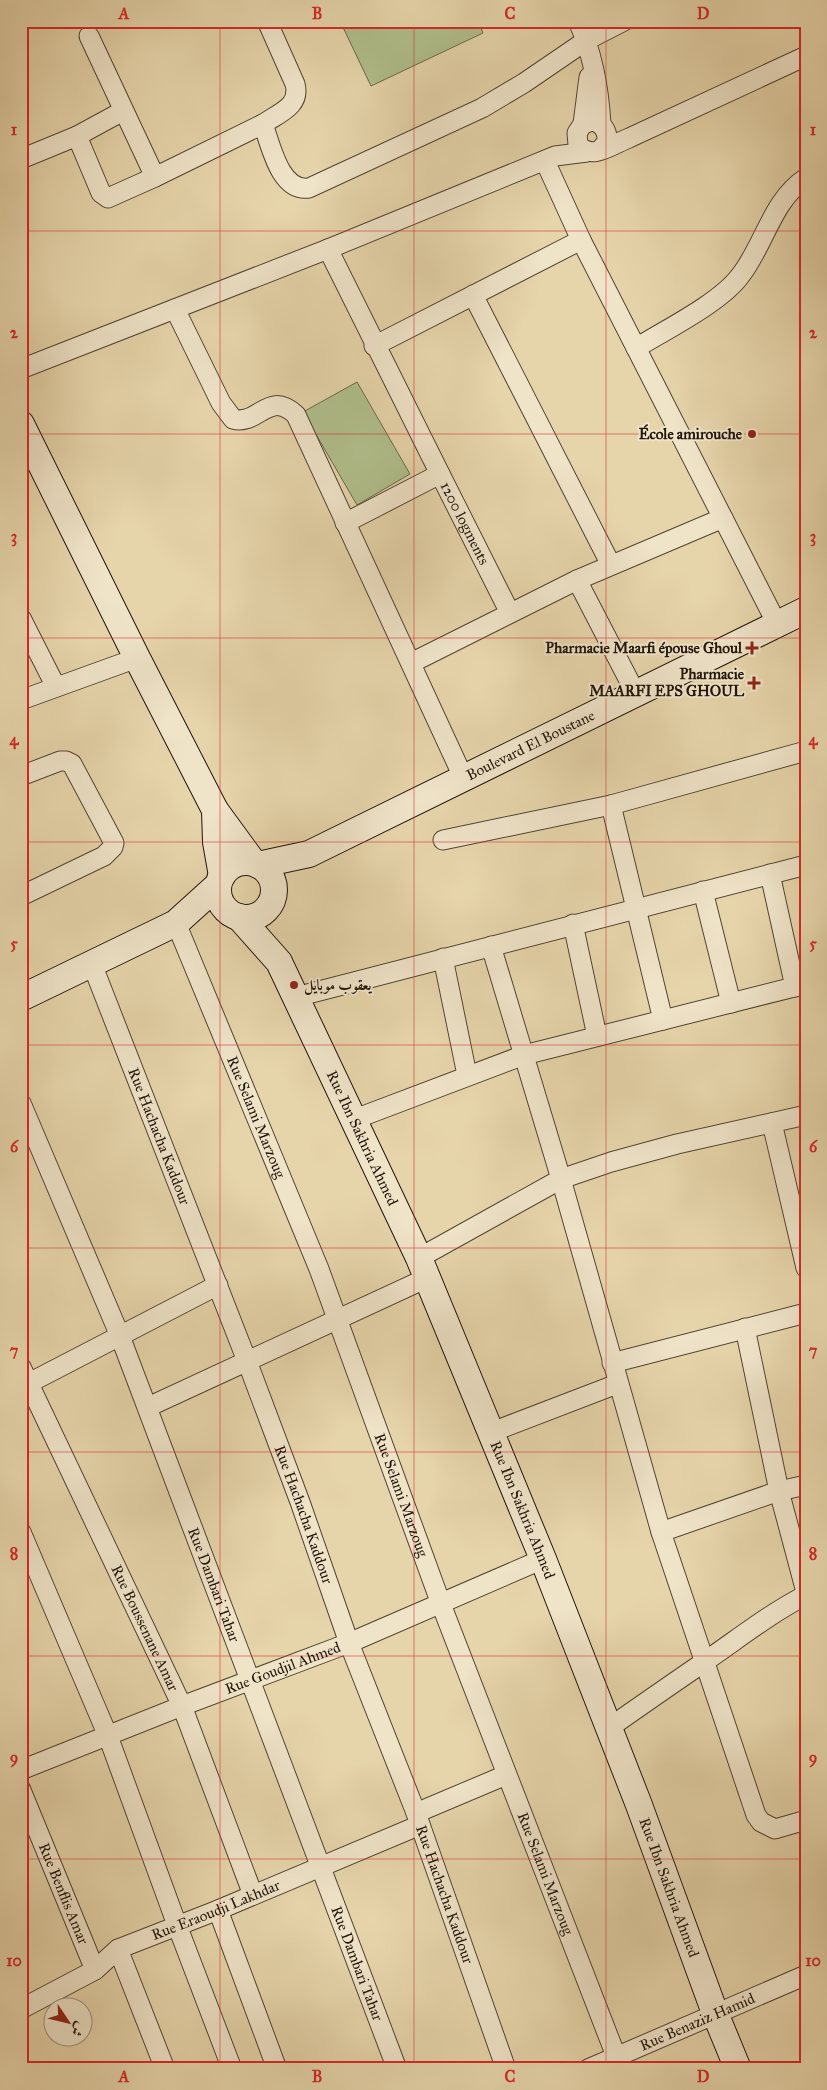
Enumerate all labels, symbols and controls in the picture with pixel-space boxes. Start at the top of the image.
text: A [118,4,130,23]
text: B [312,4,322,23]
text: C [505,4,516,23]
text: D [697,4,710,23]
text: 1 [11,120,18,139]
text: 1 [810,120,817,139]
text: 2 [10,323,19,342]
text: 2 [809,323,818,342]
place label: École amirouche [639,424,743,443]
marker: École amirouche [746,428,758,440]
street label: 1200 logments [436,479,493,568]
text: 3 [11,527,17,547]
text: 3 [810,527,816,547]
place label: Pharmacie Maarfi épouse Ghoul [545,639,743,658]
marker: Pharmacie Maarfi épouse Ghoul [746,642,758,654]
place label: Pharmacie MAARFI EPS GHOUL [589,665,745,700]
marker: Pharmacie MAARFI EPS GHOUL [748,677,760,689]
street label: Boulevard El Boustane [463,706,598,784]
text: 4 [10,730,20,750]
text: 4 [809,730,819,750]
text: 5 [10,934,18,953]
text: 5 [809,934,817,953]
place label: يعقوب موبايل [304,976,373,996]
marker: يعقوب موبايل [288,979,300,991]
street label: Rue Selami Marzoug [223,1053,290,1182]
street label: Rue Hachacha Kaddour [124,1065,194,1208]
street label: Rue Ibn Sakhria Ahmed [323,1068,402,1209]
text: 6 [10,1137,19,1156]
text: 6 [809,1137,818,1156]
text: 7 [10,1341,19,1360]
text: 7 [809,1341,818,1360]
street label: Rue Selami Marzoug [371,1431,432,1560]
street label: Rue Ibn Sakhria Ahmed [486,1438,559,1582]
street label: Rue Hachacha Kaddour [271,1443,337,1587]
street label: Rue Dambari Tahar [184,1525,244,1645]
text: 8 [10,1544,18,1563]
text: 8 [809,1544,817,1563]
street label: Rue Boussenane Amar [107,1562,183,1694]
street label: Rue Goudjil Ahmed [223,1638,344,1698]
text: 9 [10,1748,18,1768]
text: 9 [809,1748,817,1768]
street label: Rue Selami Marzoug [513,1810,578,1939]
street label: Rue Ibn Sakhria Ahmed [635,1815,703,1960]
street label: Rue Hachacha Kaddour [412,1823,477,1966]
street label: Rue Benflis Amar [35,1840,93,1947]
street label: Rue Eraoudji Lakhdar [149,1876,283,1944]
street label: Rue Dambari Tahar [327,1904,387,2024]
text: 10 [6,1951,22,1970]
text: 10 [805,1951,821,1970]
street label: Rue Benaziz Hamid [637,1989,758,2055]
north arrow [42,1998,92,2048]
text: ش [67,2019,89,2040]
text: A [118,2067,130,2086]
text: B [312,2067,322,2086]
text: C [505,2067,516,2086]
text: D [697,2067,710,2086]

